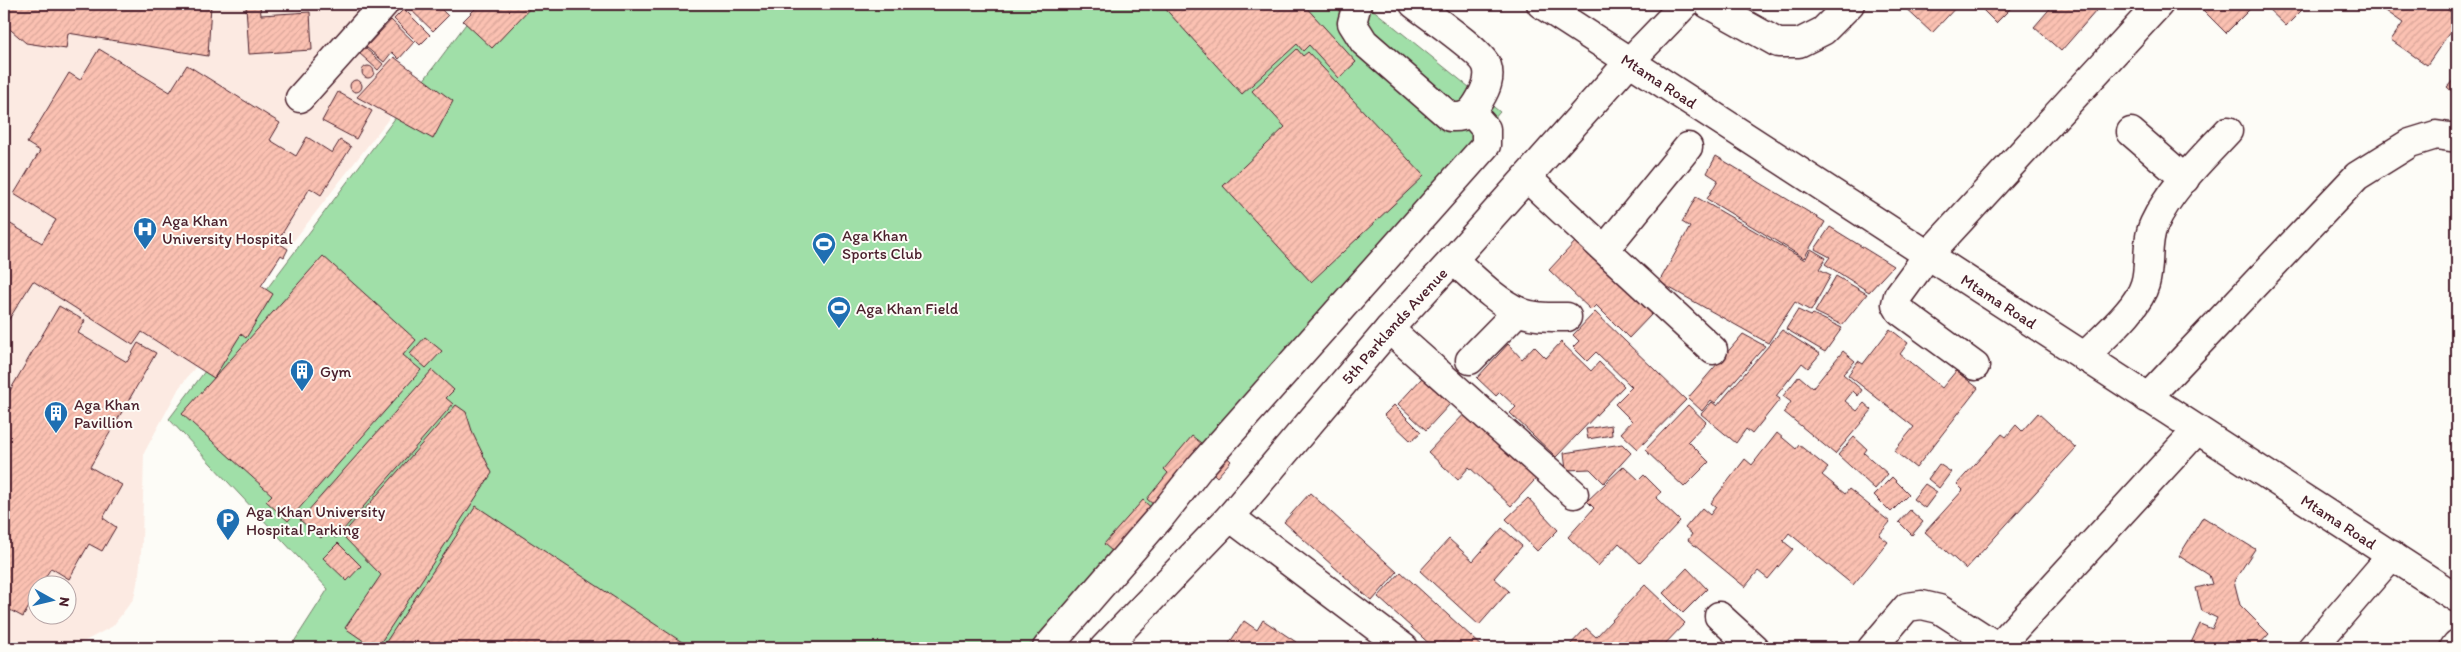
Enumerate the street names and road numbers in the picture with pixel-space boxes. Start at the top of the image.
street label: Mtama Road [1618,49,1701,112]
street label: 5th Parklands Avenue [1337,263,1451,388]
street label: Mtama Road [1958,270,2041,333]
street label: Mtama Road [2297,490,2381,553]

